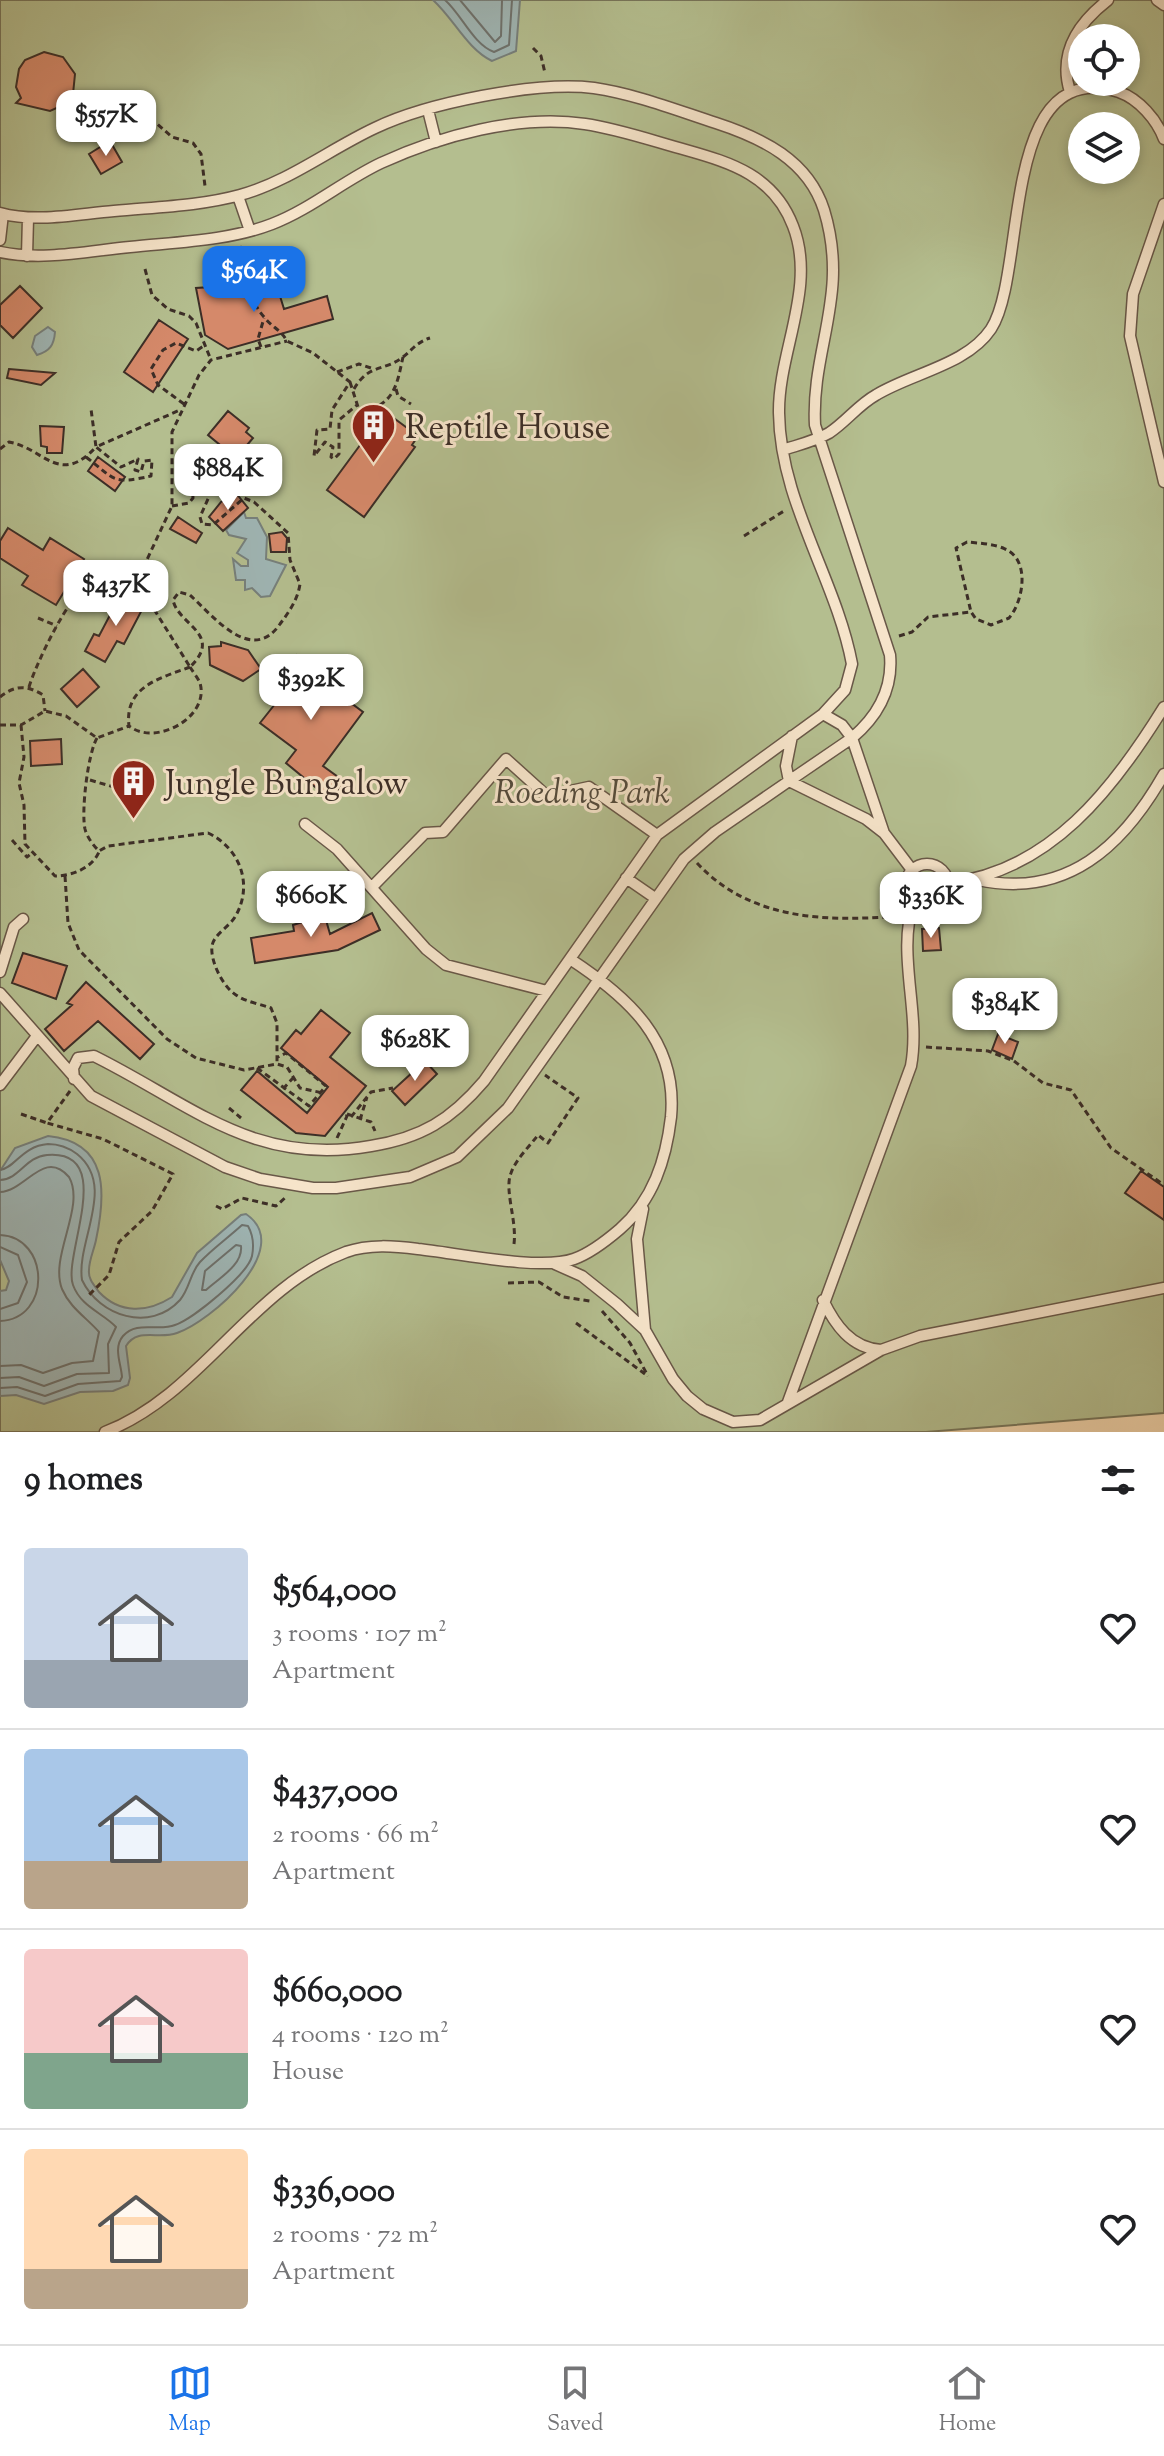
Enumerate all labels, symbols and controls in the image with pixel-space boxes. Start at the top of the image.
map controls [1068,24,1140,184]
button: locate [1068,24,1140,96]
pin: $557K [50,90,162,158]
text: $557K [74,97,138,134]
button: layers [1068,112,1140,184]
pin: $564K [198,246,310,314]
text: $564K [220,253,288,290]
building icon: Reptile House [350,402,398,465]
place label: Reptile House [405,405,610,454]
pin: $884K [172,444,284,512]
text: $884K [192,451,264,488]
pin: $437K [60,560,172,628]
text: $437K [81,567,151,604]
pin: $392K [255,654,367,722]
text: $392K [277,661,345,698]
building icon: Jungle Bungalow [110,758,158,821]
place label: Jungle Bungalow [163,761,408,810]
park label: Roeding Park [494,770,670,819]
pin: $660K [255,871,367,939]
pin: $336K [875,872,987,940]
text: $660K [275,878,347,915]
text: $336K [898,879,964,916]
pin: $384K [949,978,1061,1046]
text: $384K [970,985,1040,1022]
pin: $628K [359,1015,471,1083]
text: $628K [380,1022,450,1059]
text: 9 homes [24,1456,143,1505]
icon: filters [1096,1458,1140,1502]
text: $564,000 [272,1567,397,1616]
icon: home [88,1580,184,1676]
icon: heart [1096,1606,1140,1650]
text: 3 rooms · 107 m² [272,1616,447,1653]
text: Apartment [272,1653,395,1690]
text: $437,000 [272,1768,398,1817]
icon: home [88,1781,184,1877]
icon: heart [1096,1807,1140,1851]
text: 2 rooms · 66 m² [272,1817,439,1854]
text: Apartment [272,1854,395,1891]
text: $660,000 [272,1968,402,2017]
icon: home [88,1981,184,2077]
icon: heart [1096,2007,1140,2051]
text: 4 rooms · 120 m² [272,2017,449,2054]
text: House [272,2054,344,2091]
text: $336,000 [272,2168,395,2217]
icon: home [88,2181,184,2277]
icon: heart [1096,2207,1140,2251]
text: 2 rooms · 72 m² [272,2217,438,2254]
text: Apartment [272,2254,395,2291]
tab: Map [168,2361,212,2441]
tab: Saved [547,2361,603,2441]
tab: Home [939,2361,996,2441]

